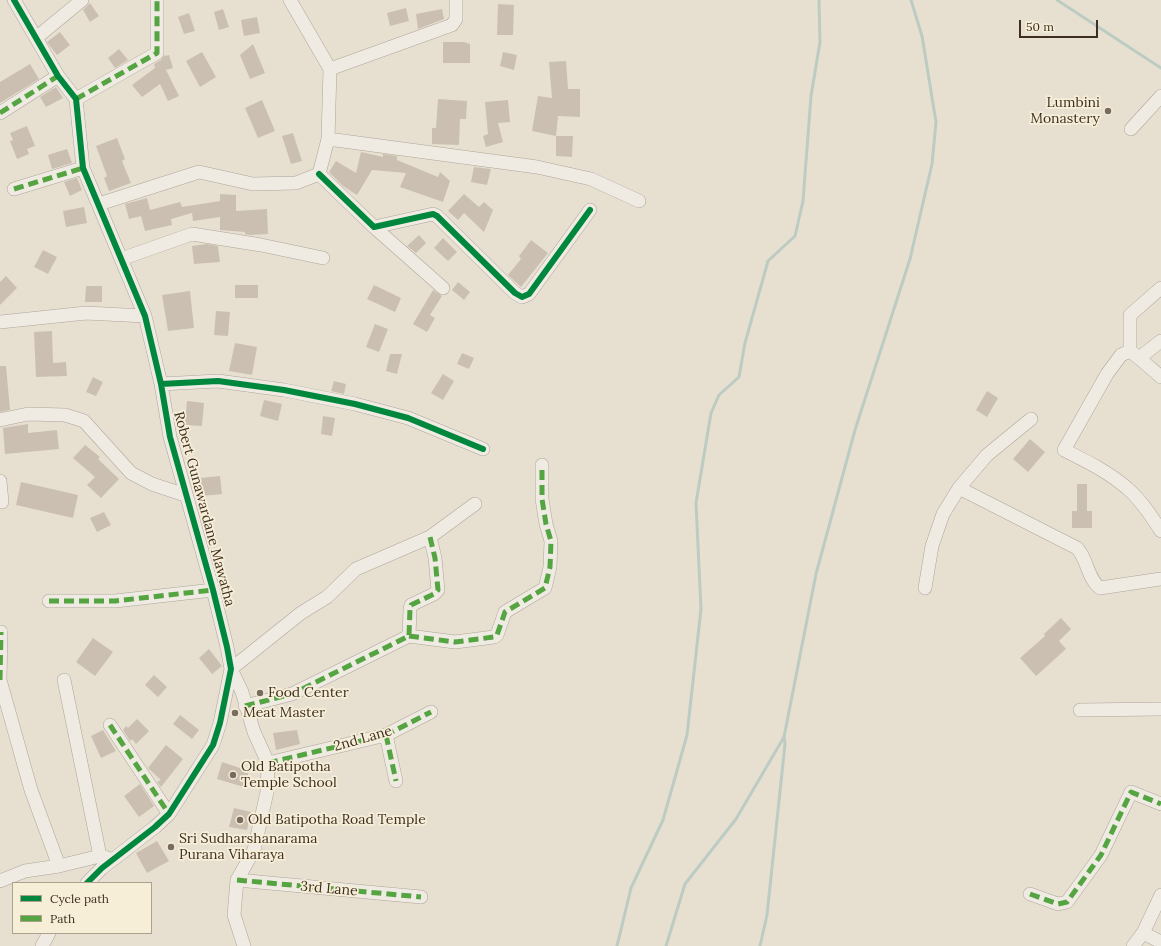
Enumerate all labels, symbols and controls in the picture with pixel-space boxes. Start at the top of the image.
scale bar [1021,12,1100,38]
text: 50 m [1026,19,1054,34]
place label: Lumbini Monastery [1030,95,1100,128]
marker: Lumbini Monastery [1103,106,1113,116]
street label: Robert Gunawardane Mawatha [170,410,238,608]
place label: Food Center [268,685,349,701]
marker: Food Center [255,688,265,698]
place label: Meat Master [243,705,325,721]
marker: Meat Master [230,708,240,718]
street label: 2nd Lane [332,723,394,755]
place label: Old Batipotha Temple School [241,759,337,792]
marker: Old Batipotha Temple School [228,770,238,780]
place label: Old Batipotha Road Temple [248,812,426,828]
marker: Old Batipotha Road Temple [235,815,245,825]
place label: Sri Sudharshanarama Purana Viharaya [179,831,318,864]
marker: Sri Sudharshanarama Purana Viharaya [166,842,176,852]
street label: 3rd Lane [300,878,358,900]
legend [12,882,152,934]
text: Cycle path [50,891,109,906]
text: Path [50,911,75,926]

